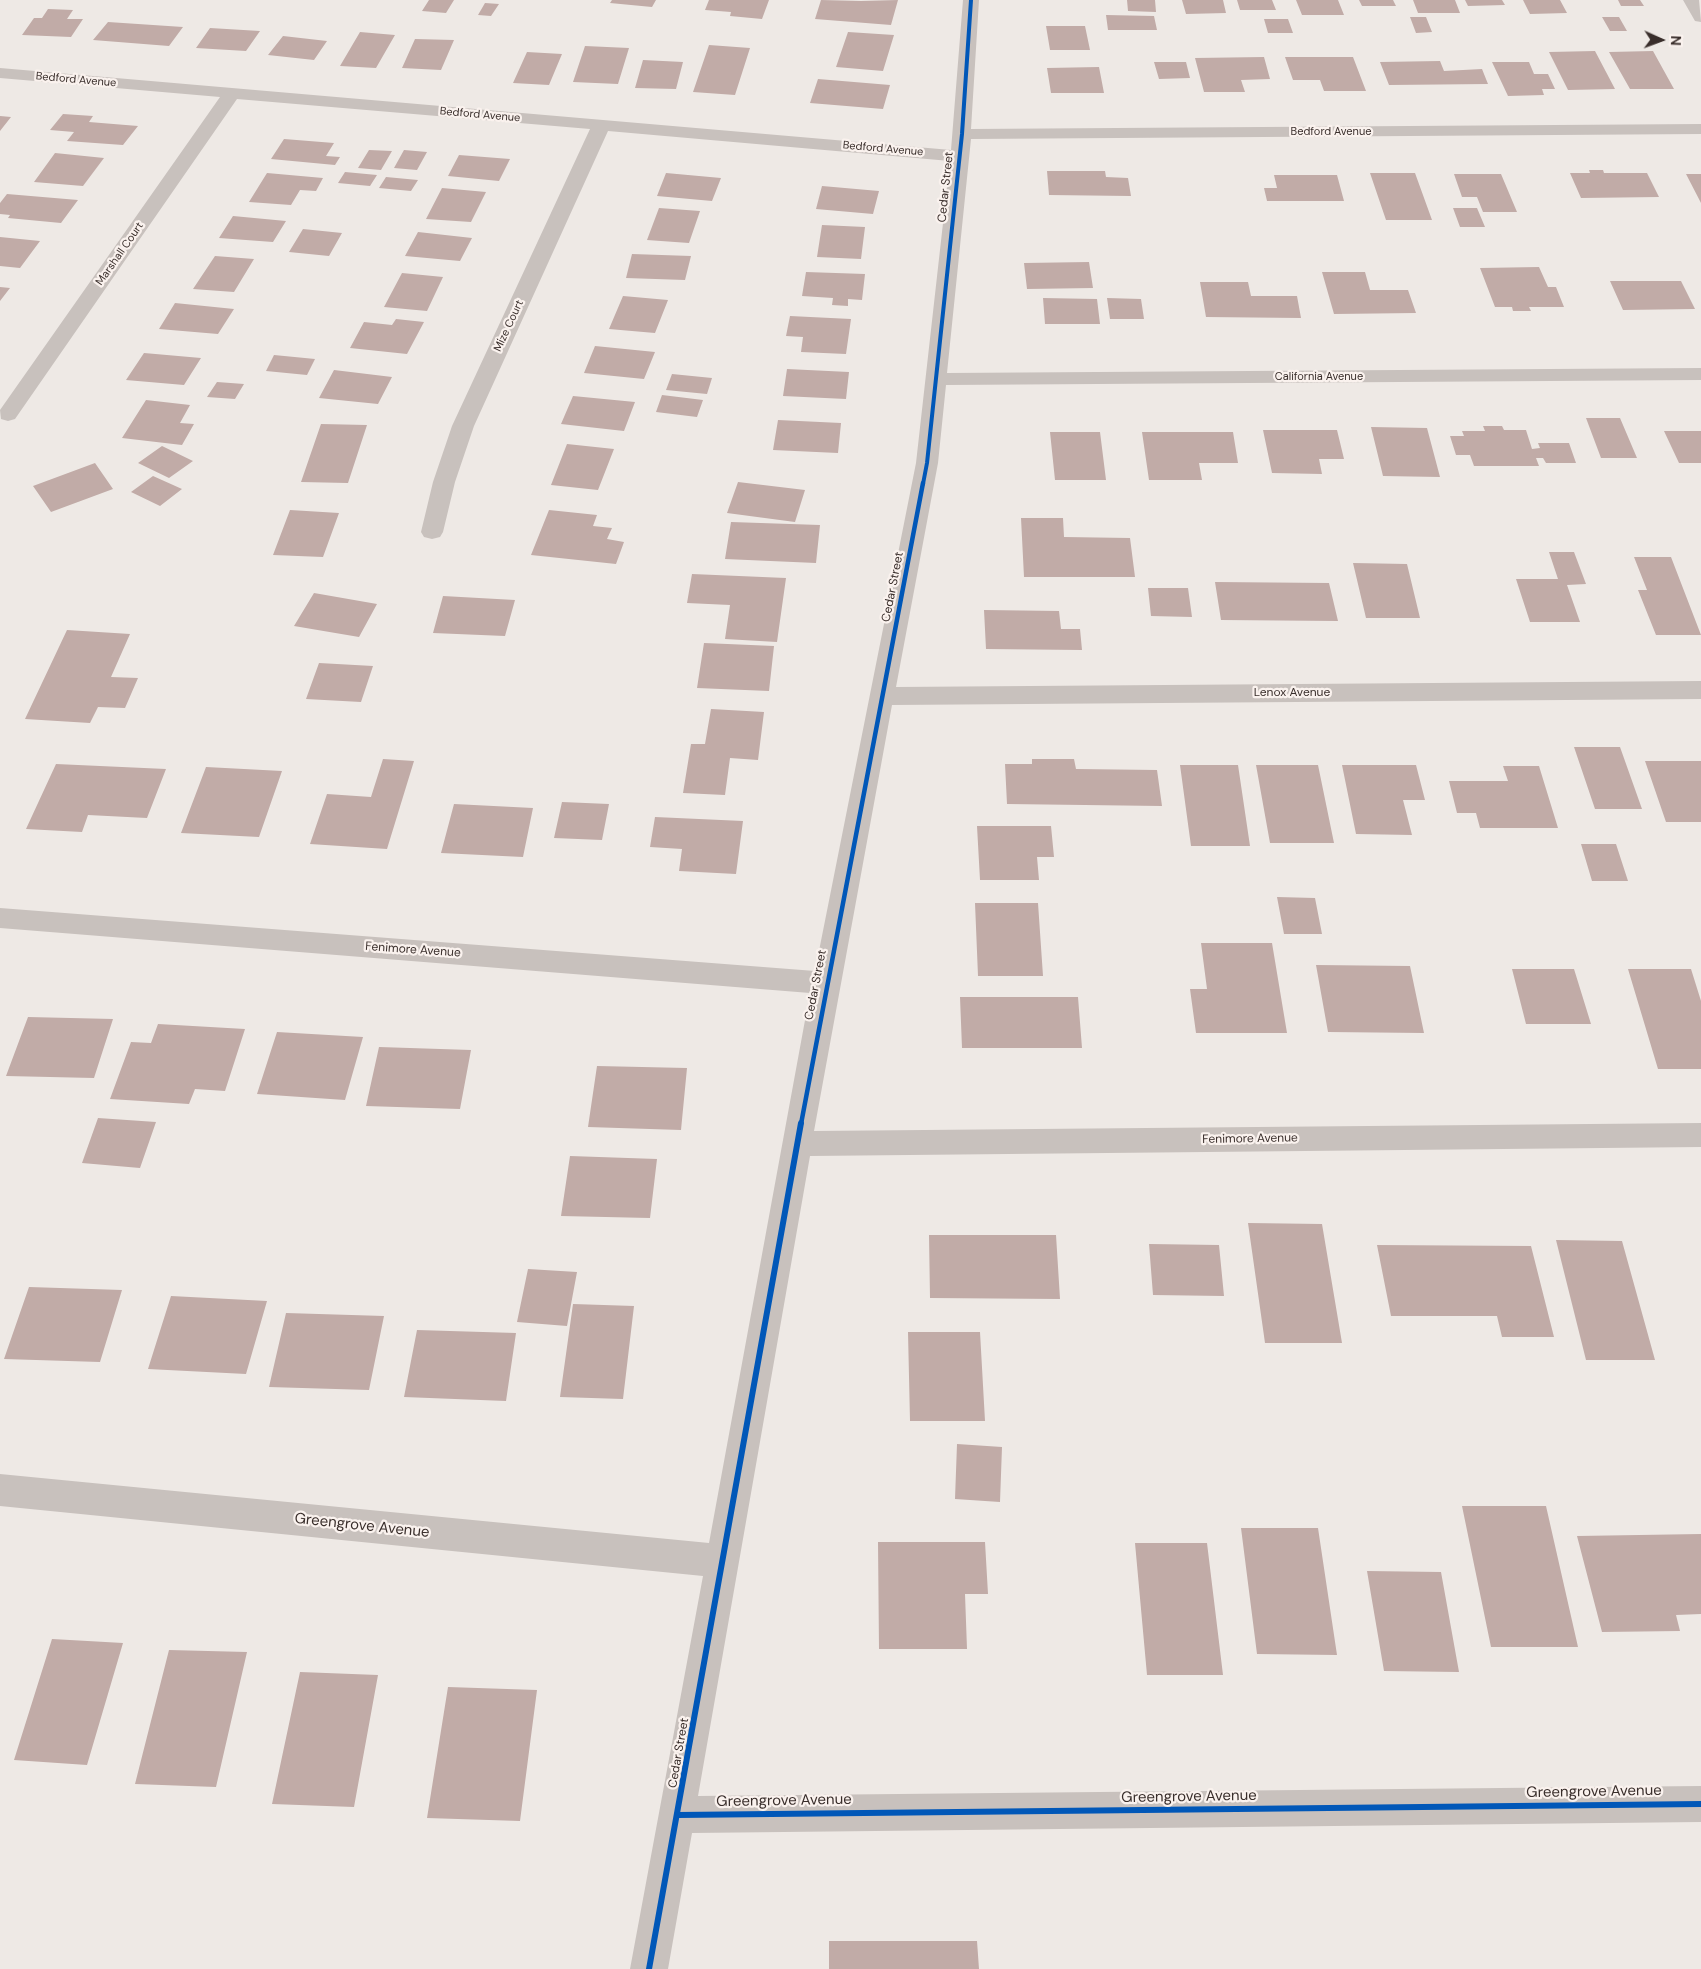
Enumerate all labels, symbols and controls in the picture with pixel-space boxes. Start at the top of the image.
north arrow [1636,15,1686,65]
text: N [1667,35,1685,46]
street label: Bedford Avenue [35,70,117,90]
street label: Bedford Avenue [439,105,521,125]
street label: Bedford Avenue [1291,125,1371,139]
street label: Bedford Avenue [842,139,924,159]
street label: Cedar Street [935,151,957,223]
street label: Marshall Court [93,220,147,288]
street label: Mize Court [491,298,527,354]
street label: California Avenue [1275,370,1363,384]
street label: Cedar Street [879,551,907,623]
street label: Lenox Avenue [1254,686,1330,700]
street label: Fenimore Avenue [365,939,461,961]
street label: Cedar Street [802,949,830,1021]
street label: Fenimore Avenue [1202,1131,1298,1147]
street label: Greengrove Avenue [294,1510,430,1542]
street label: Cedar Street [666,1717,692,1789]
street label: Greengrove Avenue [1526,1782,1662,1802]
street label: Greengrove Avenue [1121,1787,1257,1807]
street label: Greengrove Avenue [716,1791,852,1811]

